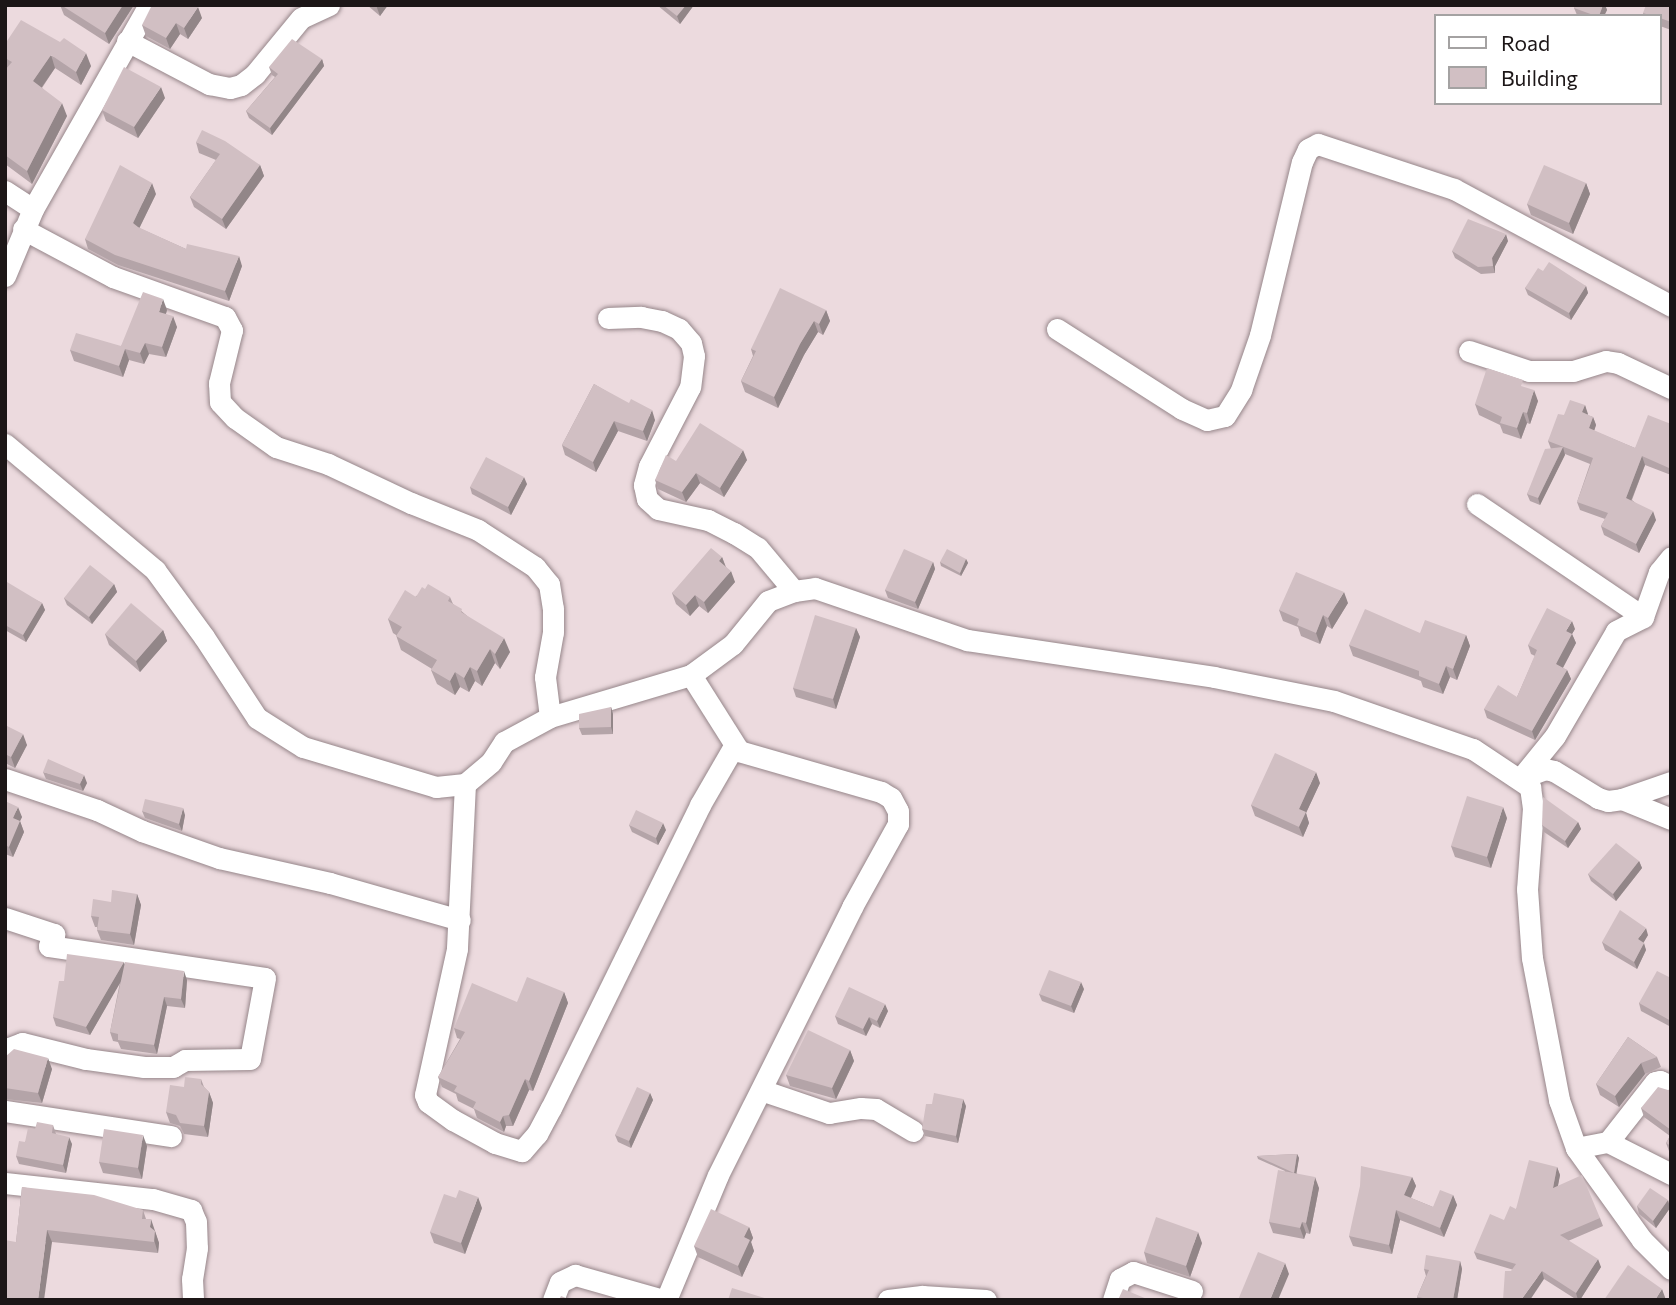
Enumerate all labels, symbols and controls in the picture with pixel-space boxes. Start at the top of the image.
legend [1434,14,1662,105]
text: Road [1501,30,1550,55]
text: Building [1501,65,1578,90]

